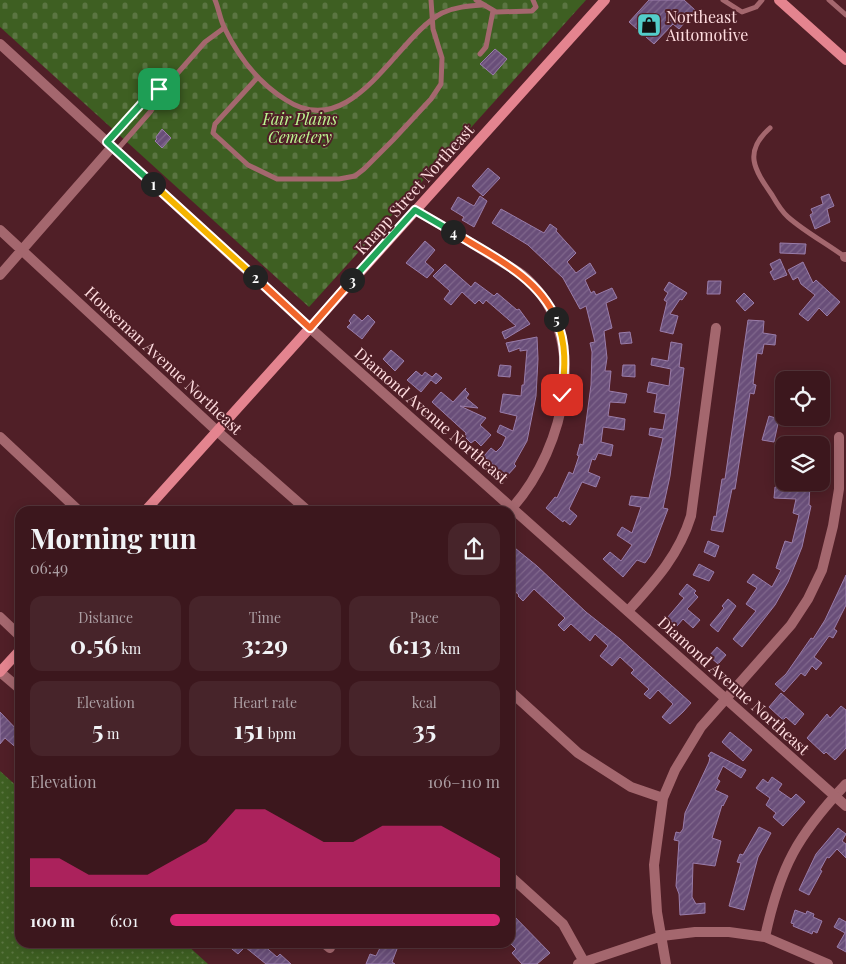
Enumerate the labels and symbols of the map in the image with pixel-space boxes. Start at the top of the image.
place label: Northeast Automotive [665,6,748,45]
shop icon: Northeast Automotive [636,12,662,38]
pin [138,68,180,110]
park label: Fair Plains Cemetery [262,108,337,147]
street label: Knapp Street Northeast [350,119,478,258]
pin: 1 [140,172,166,196]
pin: 4 [440,220,466,244]
pin: 2 [242,264,268,290]
pin: 3 [340,268,364,292]
street label: Houseman Avenue Northeast [81,281,247,439]
pin: 5 [544,306,568,332]
street label: Diamond Avenue Northeast [351,342,514,488]
pin [541,374,583,416]
street label: Diamond Avenue Northeast [654,611,815,759]

